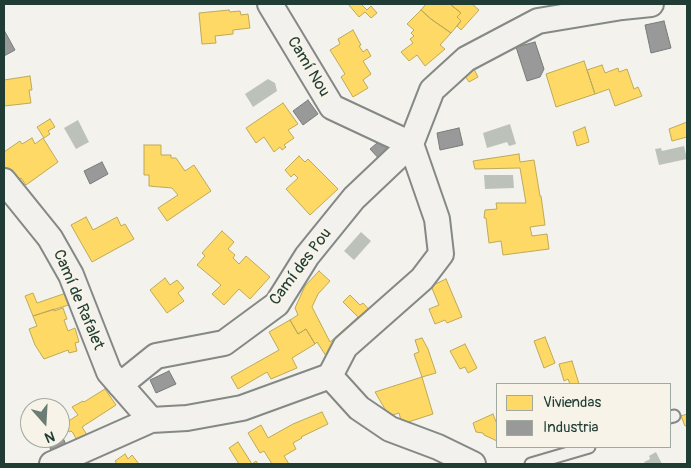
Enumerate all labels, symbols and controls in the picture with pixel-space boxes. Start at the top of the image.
street label: Camí Nou [283,33,333,101]
street label: Camí des Pou [266,225,336,309]
street label: Camí de Rafalet [48,247,108,353]
legend [496,383,671,448]
text: Viviendas [543,393,601,412]
north arrow [20,398,70,448]
text: Industria [543,418,598,437]
text: N [42,427,57,446]

